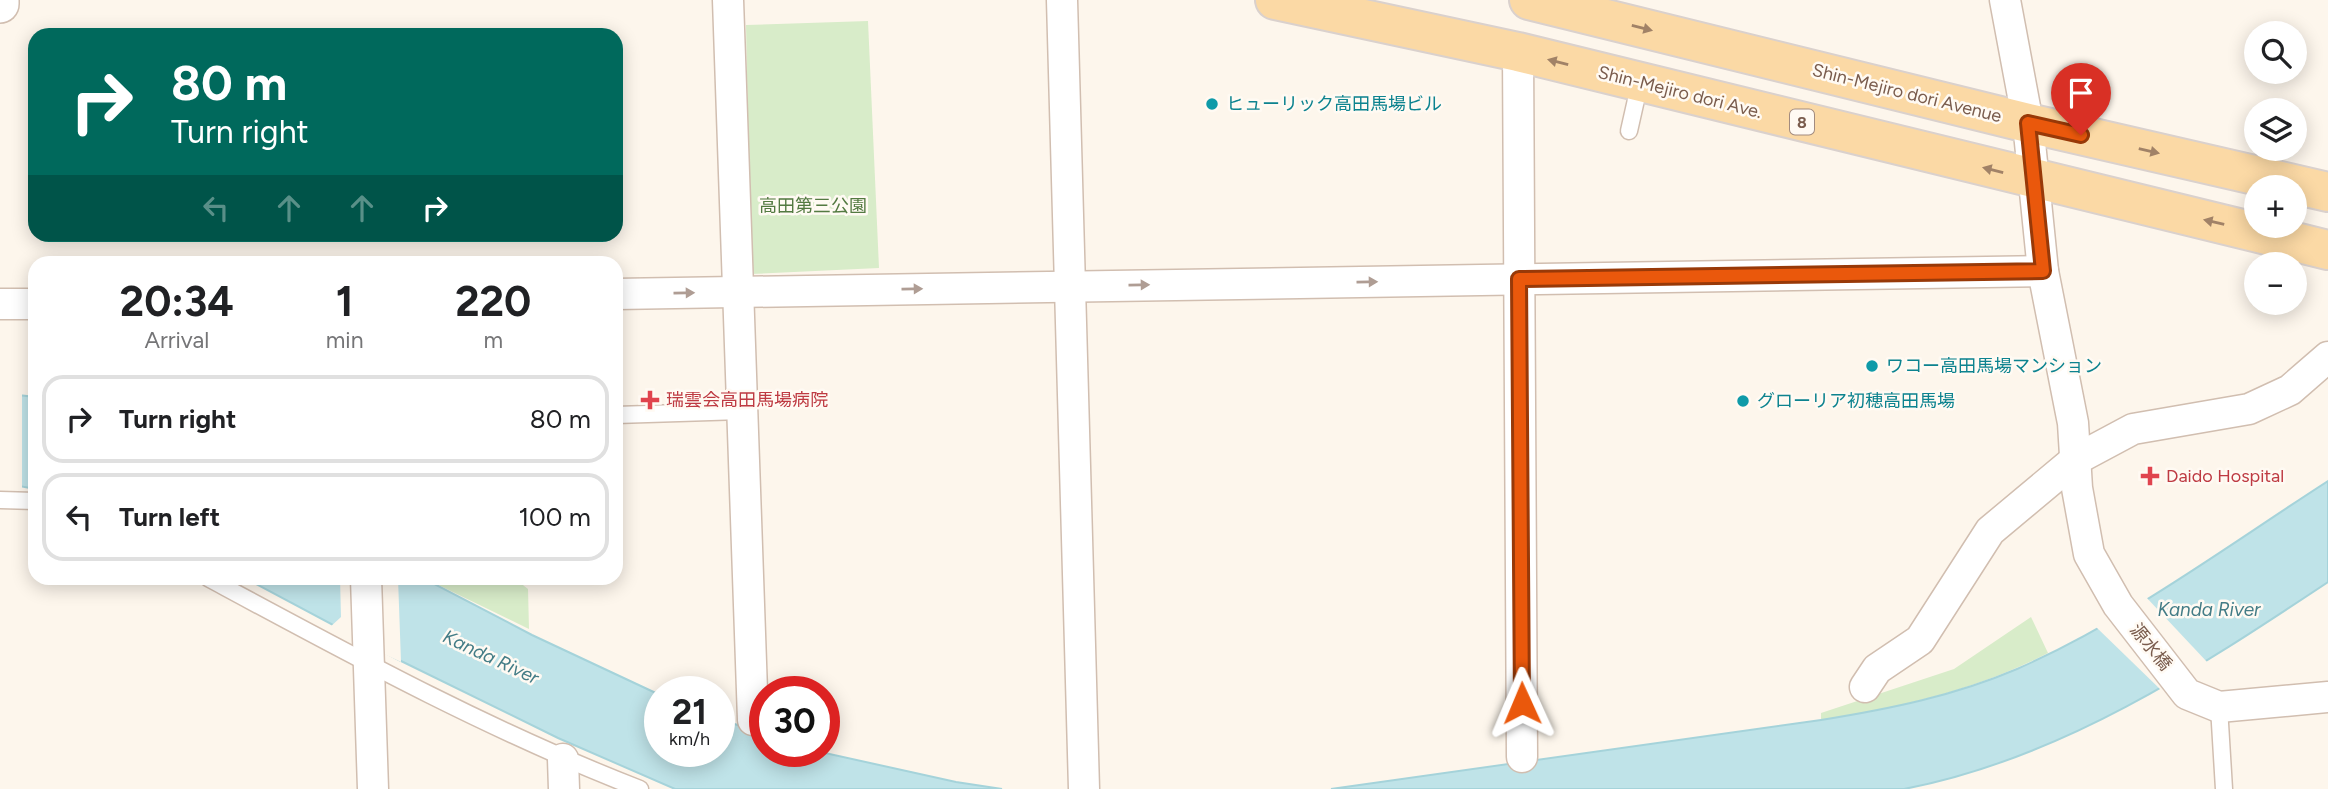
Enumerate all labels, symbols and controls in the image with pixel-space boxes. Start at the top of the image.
map controls [2244,21,2307,315]
button: search [2244,21,2307,84]
one-way arrow [1632,23,1654,34]
text: 80 m [171,53,287,112]
icon: right [56,56,147,147]
one-way arrow [1547,56,1569,67]
street label: Shin-Mejiro dori Avenue [1810,59,2004,127]
street label: Shin-Mejiro dori Ave. [1596,61,1764,123]
pin [2051,63,2111,135]
icon: arrive [2062,74,2100,112]
place label: ヒューリック高田馬場ビル [1226,93,1442,115]
marker: ヒューリック高田馬場ビル [1204,96,1220,112]
button: layers [2244,98,2307,161]
road number: 8 [1790,110,1814,134]
text: Turn right [171,113,309,151]
one-way arrow [2138,145,2160,156]
one-way arrow [1981,164,2003,175]
button: + [2244,175,2307,238]
icon: left [197,189,235,227]
icon: ahead [270,189,308,227]
icon: ahead [343,189,381,227]
icon: right [416,189,454,227]
park label: 高田第三公園 [759,195,867,217]
one-way arrow [2203,217,2225,228]
button: − [2244,252,2307,315]
text: 20:34 [120,276,234,327]
text: 1 [336,276,353,327]
text: 220 [455,276,531,327]
one-way arrow [1356,276,1378,287]
one-way arrow [1128,279,1150,291]
one-way arrow [901,283,923,295]
one-way arrow [673,287,695,299]
text: Arrival [144,326,209,354]
text: min [326,326,364,354]
text: m [483,326,503,354]
place label: ワコー高田馬場マンション [1886,355,2102,377]
marker: ワコー高田馬場マンション [1864,358,1880,374]
place label: 瑞雲会高田馬場病院 [666,389,828,411]
marker: 瑞雲会高田馬場病院 [640,390,660,410]
place label: グローリア初穂高田馬場 [1757,390,1955,412]
marker: グローリア初穂高田馬場 [1735,393,1751,409]
icon: right [60,400,98,438]
text: Turn right [119,403,236,435]
text: 80 m [530,403,591,435]
place label: Daido Hospital [2166,465,2284,487]
marker: Daido Hospital [2140,466,2160,486]
icon: left [60,498,98,536]
text: Turn left [119,501,220,533]
text: 100 m [518,501,591,533]
water label: Kanda River [2157,598,2261,621]
street label: 源水橋 [2125,619,2177,675]
water label: Kanda River [439,625,543,689]
position arrow [1485,666,1559,740]
speed limit sign: 30 [749,676,840,767]
text: 21 [672,691,707,733]
text: km/h [669,728,710,750]

